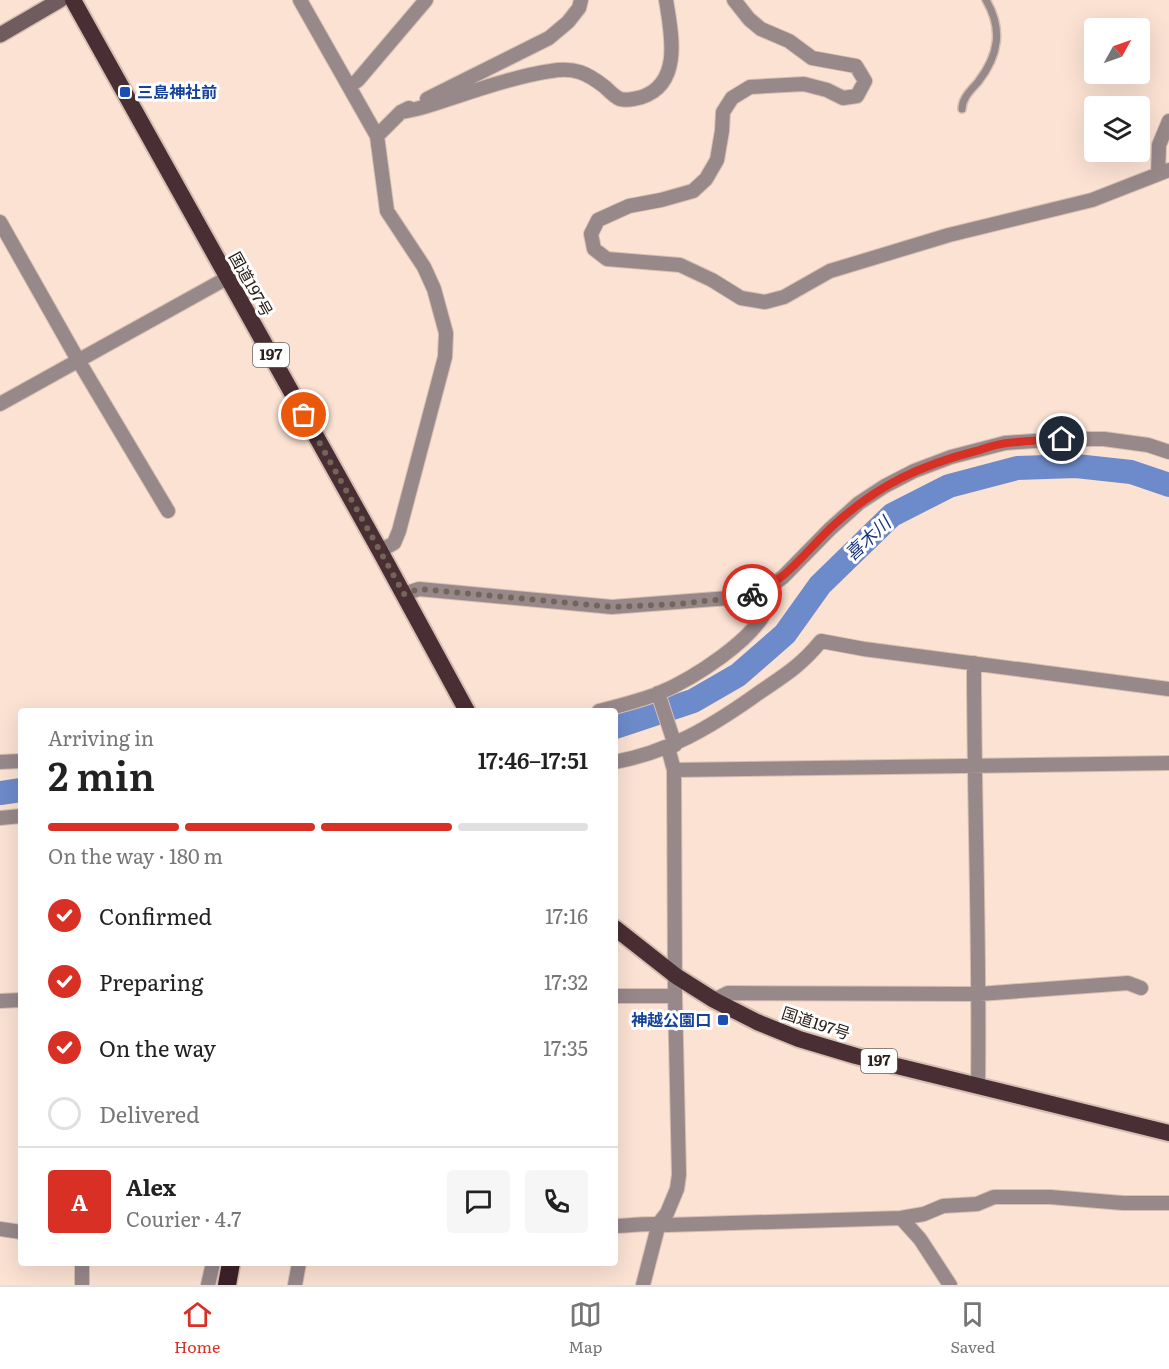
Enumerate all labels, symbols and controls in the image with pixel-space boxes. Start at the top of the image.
north arrow [1084,18,1150,84]
map controls [1084,18,1150,162]
place label: 三島神社前 [137,79,217,103]
marker: 三島神社前 [118,85,132,99]
button: layers [1084,96,1150,162]
street label: 国道197号 [224,247,280,320]
road number: 197 [253,343,289,367]
pin [278,389,329,440]
icon: bag [287,398,320,431]
pin [1036,413,1087,464]
icon: home [1045,422,1078,455]
water label: 喜木川 [838,508,897,566]
courier [722,564,782,624]
icon: bike [736,578,769,611]
text: Arriving in [48,722,154,752]
text: 17:46–17:51 [478,743,588,776]
text: 2 min [48,745,155,803]
text: On the way · 180 m [48,840,223,870]
icon: check [48,899,81,932]
text: Confirmed [99,899,212,932]
text: 17:16 [545,900,588,930]
icon: check [48,965,81,998]
text: Preparing [99,965,203,998]
text: 17:32 [544,966,588,996]
street label: 国道197号 [779,1000,854,1044]
place label: 神越公園口 [631,1007,711,1031]
marker: 神越公園口 [716,1013,730,1027]
icon: check [48,1031,81,1064]
text: On the way [99,1031,216,1064]
text: 17:35 [543,1032,588,1062]
road number: 197 [861,1049,897,1073]
text: Delivered [99,1097,200,1130]
text: Alex [126,1170,176,1203]
button: chat [447,1170,510,1233]
button: phone [525,1170,588,1233]
text: A [71,1185,88,1218]
text: Courier · 4.7 [126,1203,241,1233]
tab: Home [174,1298,220,1358]
tab: Map [568,1298,602,1358]
tab: Saved [950,1298,995,1358]

